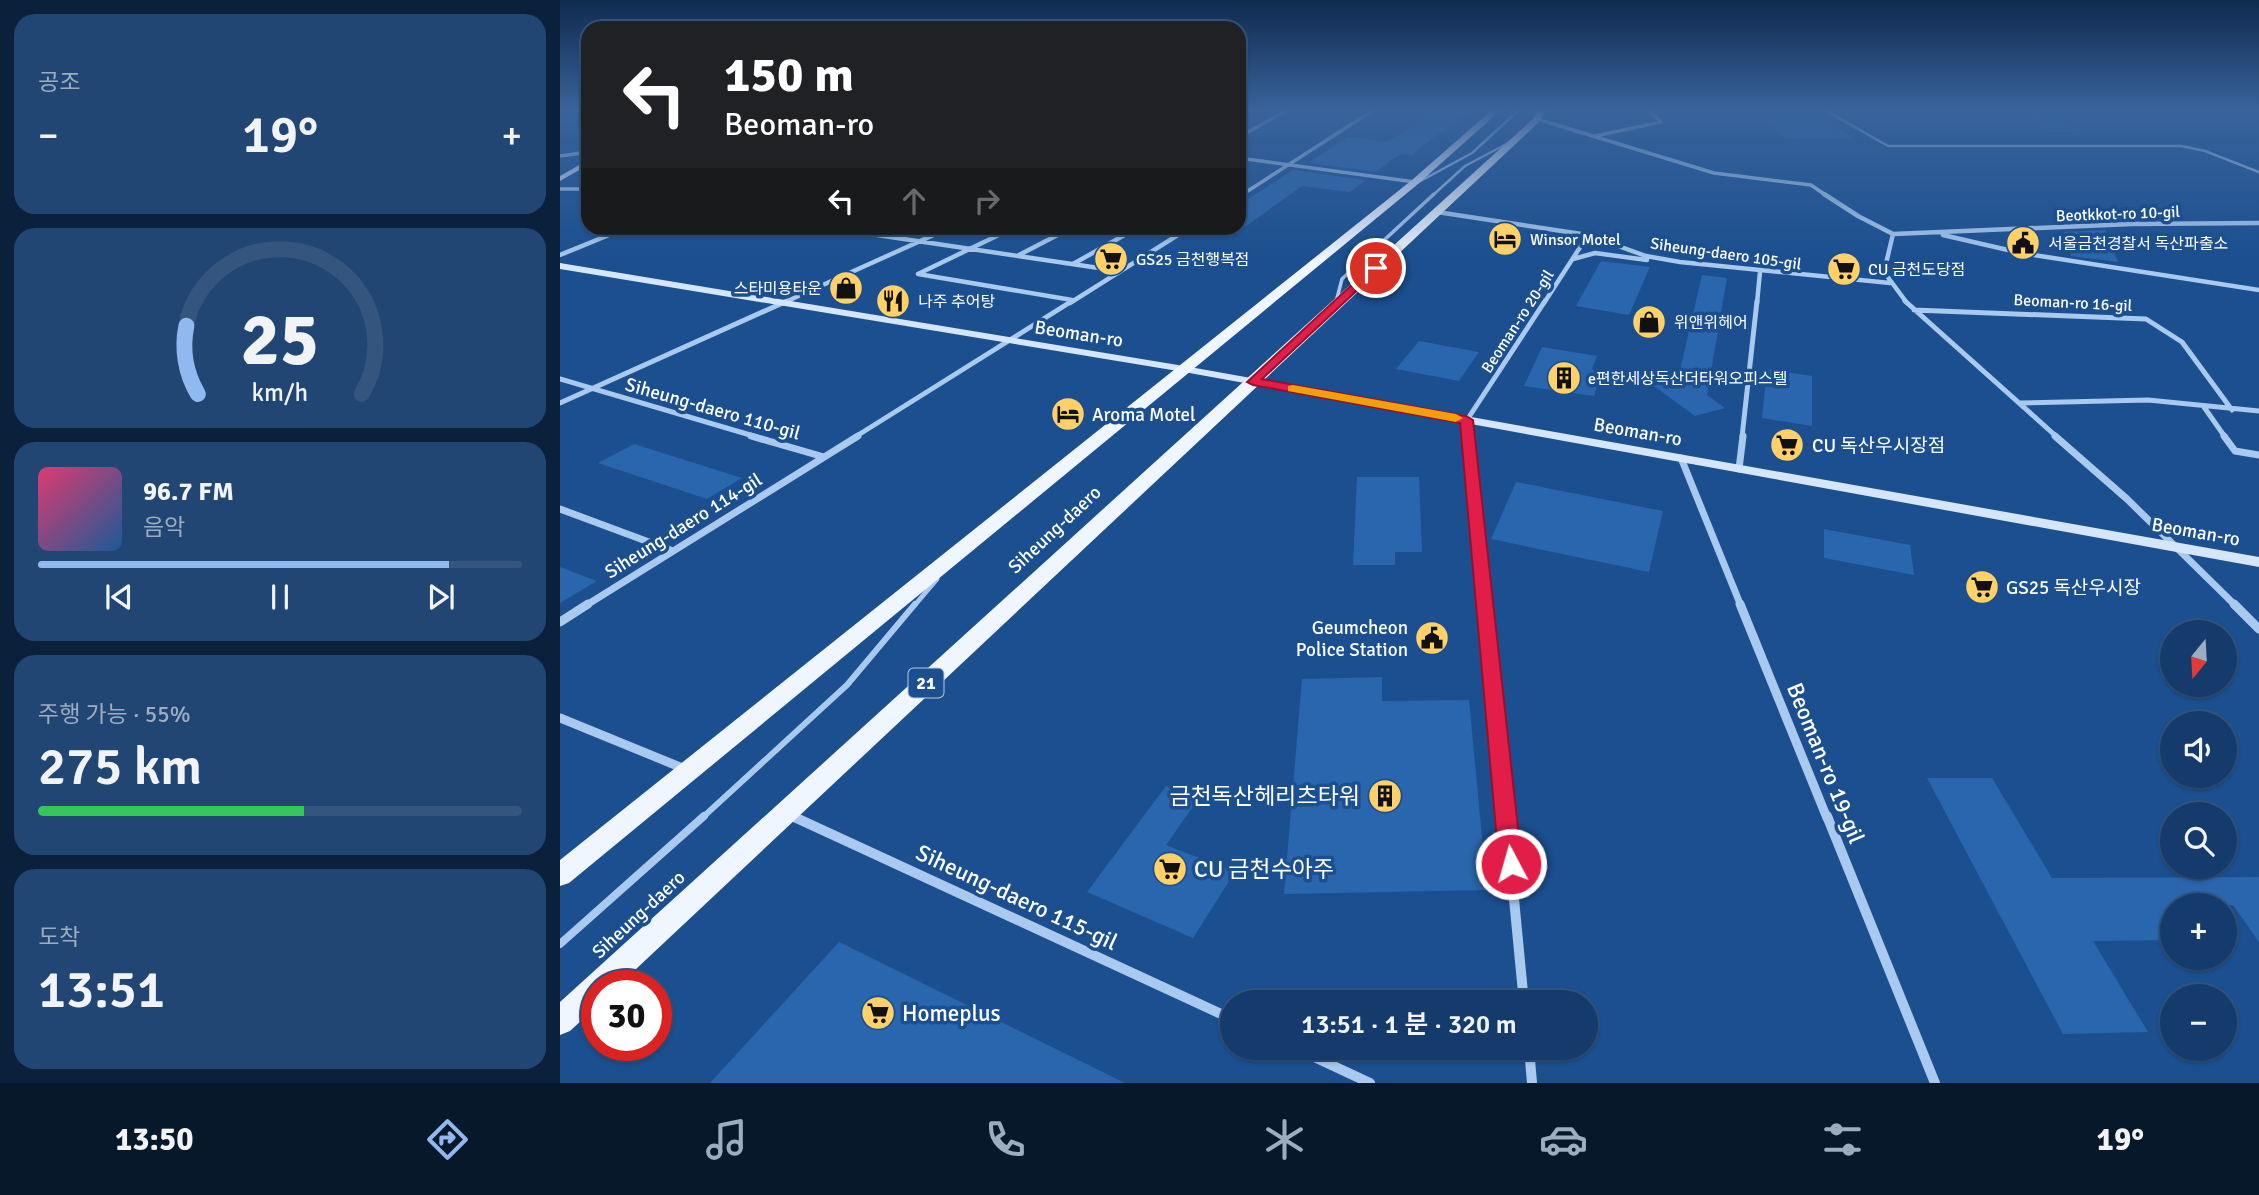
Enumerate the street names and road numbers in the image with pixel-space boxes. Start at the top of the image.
street label: Beotkkot-ro 10-gil [2056,202,2181,226]
street label: Siheung-daero 105-gil [1649,233,1803,275]
street label: Beoman-ro 20-gil [1477,266,1559,377]
street label: Beoman-ro 16-gil [2013,290,2133,316]
street label: Beoman-ro [1033,315,1125,353]
street label: Siheung-daero 110-gil [622,372,803,445]
street label: Beoman-ro [1592,412,1684,452]
street label: Siheung-daero 114-gil [600,468,767,584]
street label: Siheung-daero [1003,480,1106,579]
street label: Beoman-ro [2150,512,2242,552]
road number: 21 [908,668,944,698]
street label: Beoman-ro 19-gil [1780,678,1871,848]
street label: Siheung-daero 115-gil [911,838,1122,957]
street label: Siheung-daero [587,865,690,964]

